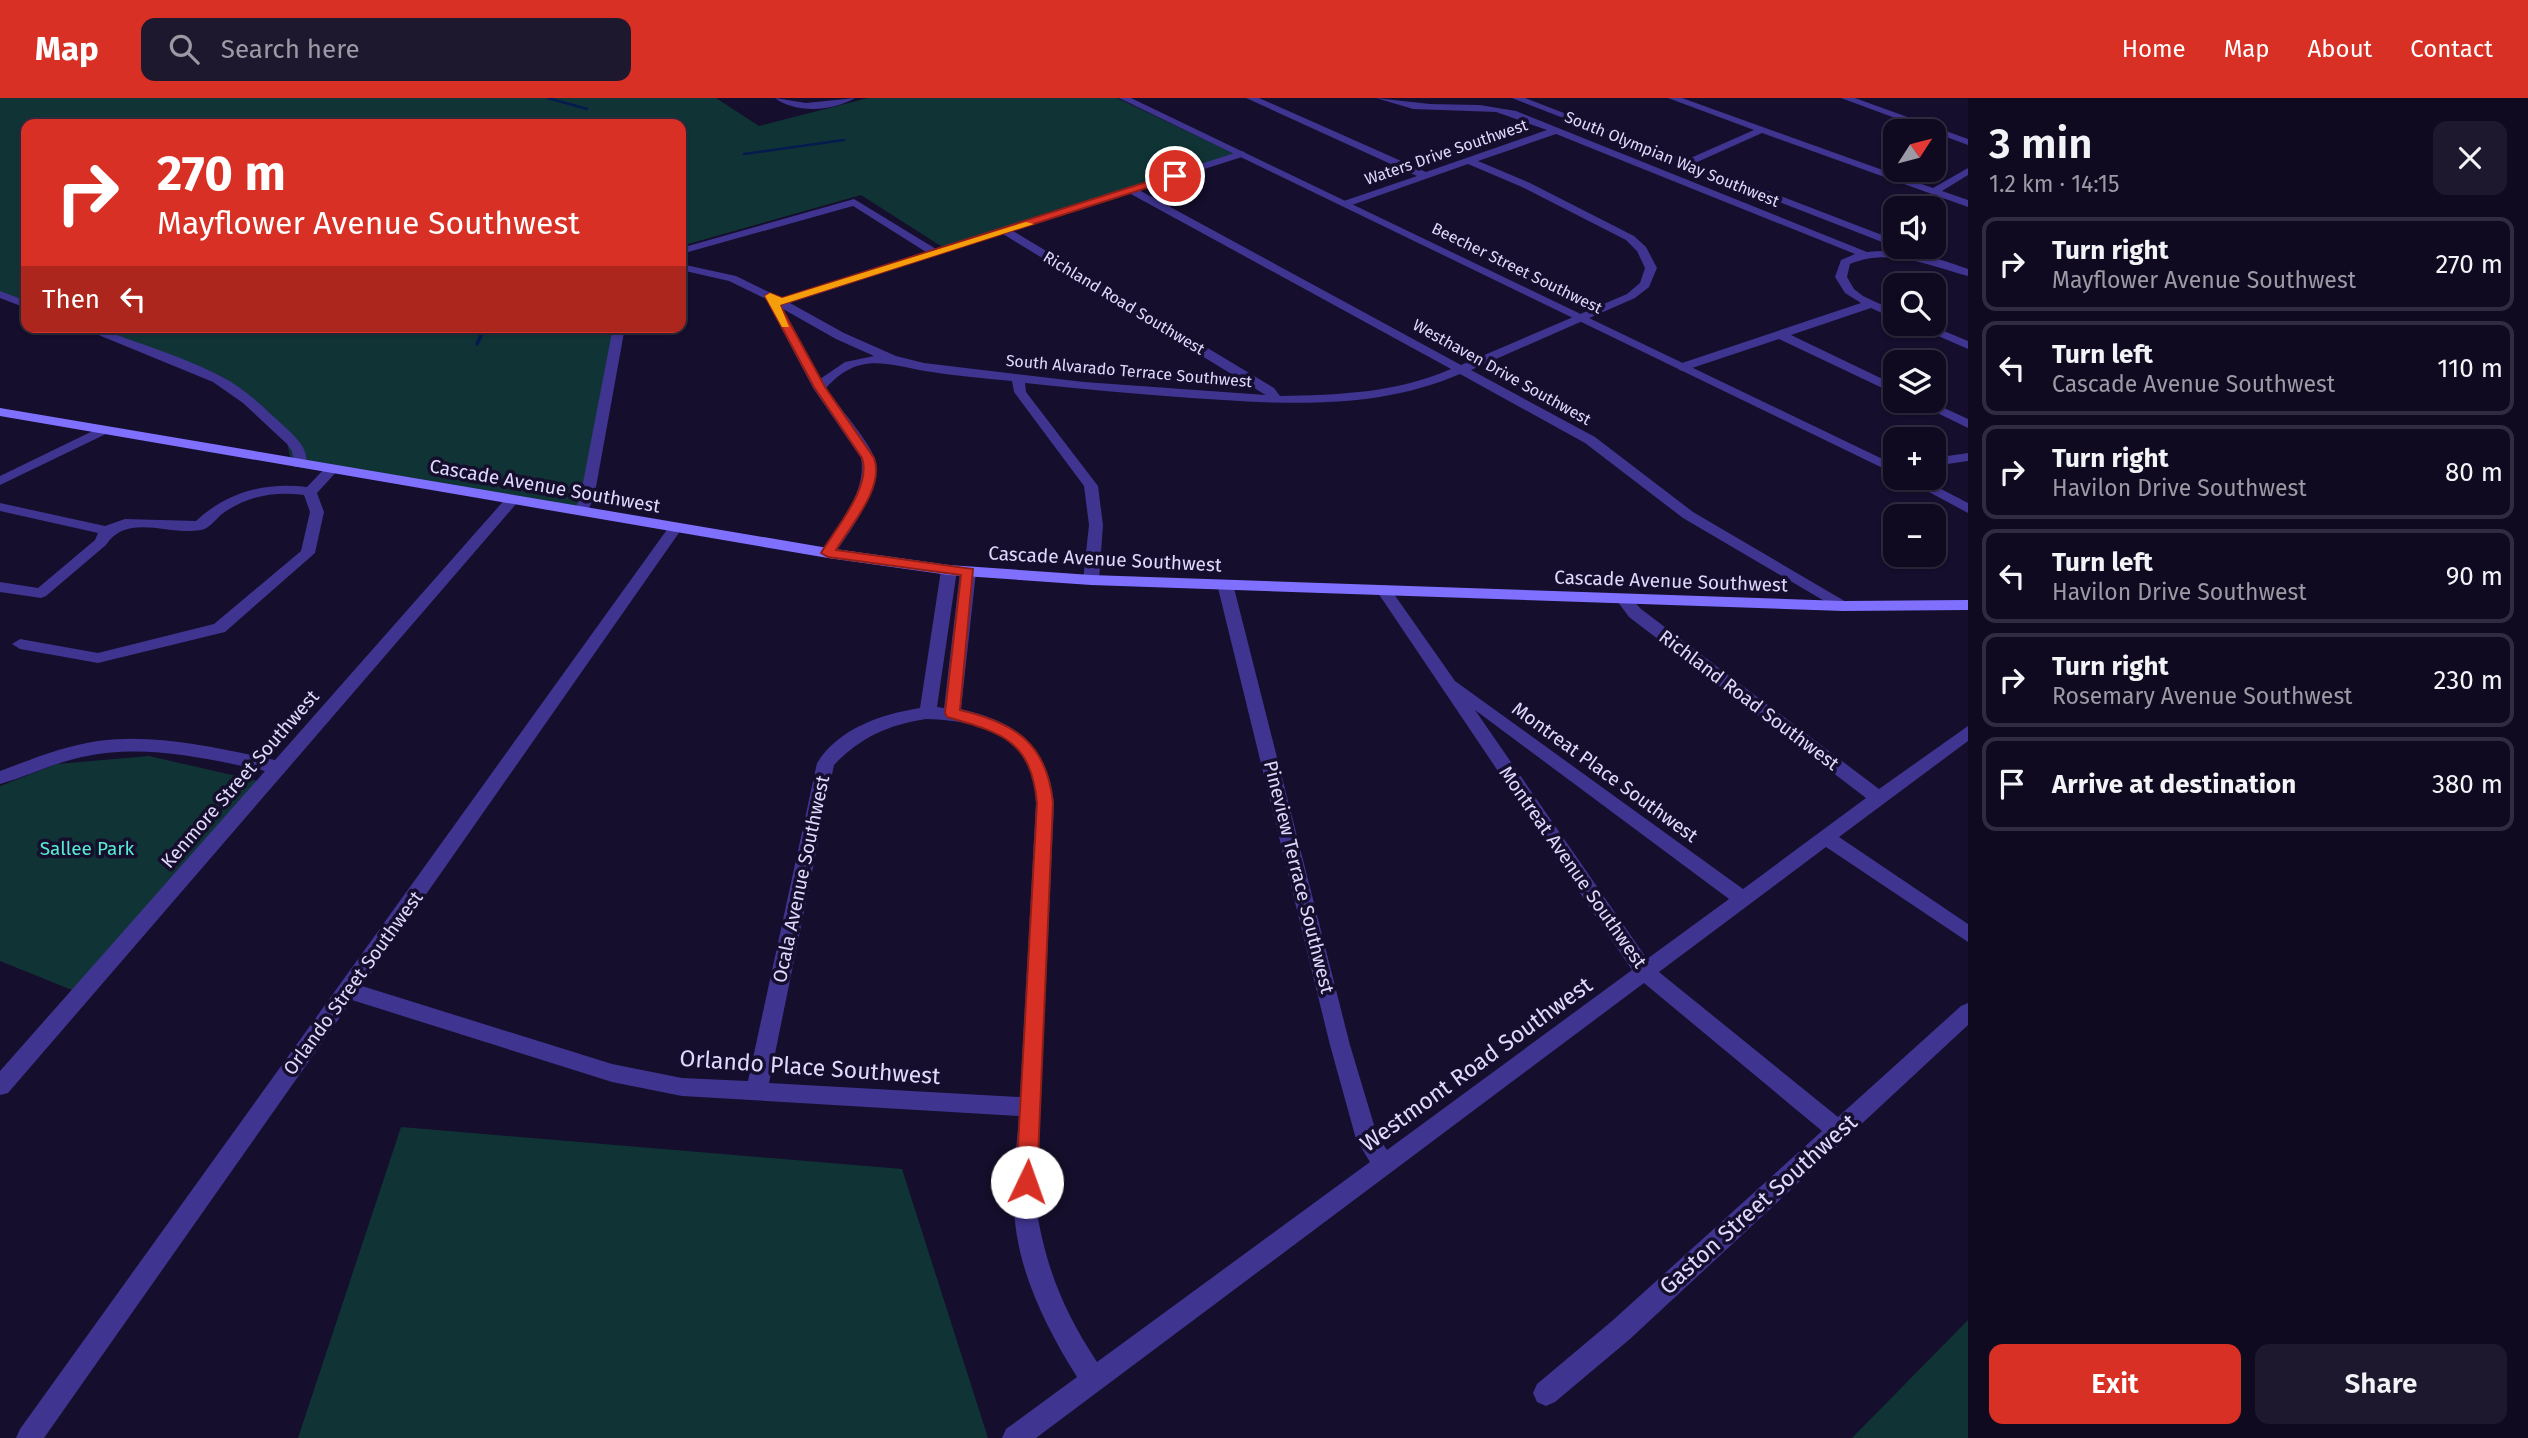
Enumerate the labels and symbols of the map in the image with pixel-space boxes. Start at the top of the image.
street label: South Olympian Way Southwest [1562,107,1782,211]
street label: Waters Drive Southwest [1362,115,1530,189]
north arrow [1883,119,1946,182]
pin [1145,146,1205,206]
street label: Beecher Street Southwest [1429,218,1605,318]
street label: Richland Road Southwest [1040,247,1208,359]
street label: Westhaven Drive Southwest [1410,315,1595,429]
street label: South Alvarado Terrace Southwest [1005,351,1253,391]
street label: Cascade Avenue Southwest [428,454,662,518]
street label: Cascade Avenue Southwest [988,541,1222,577]
street label: Cascade Avenue Southwest [1554,565,1788,597]
street label: Richland Road Southwest [1654,625,1844,775]
street label: Kenmore Street Southwest [156,685,324,873]
street label: Montreat Place Southwest [1508,697,1702,847]
street label: Pineview Terrace Southwest [1259,758,1339,996]
street label: Montreat Avenue Southwest [1494,762,1652,973]
street label: Ocala Avenue Southwest [768,773,834,985]
park label: Sallee Park [40,837,135,860]
street label: Orlando Street Southwest [279,886,428,1079]
street label: Westmont Road Southwest [1355,970,1598,1158]
street label: Orlando Place Southwest [679,1044,942,1090]
street label: Gaston Street Southwest [1653,1107,1863,1300]
position arrow [990,1145,1064,1219]

